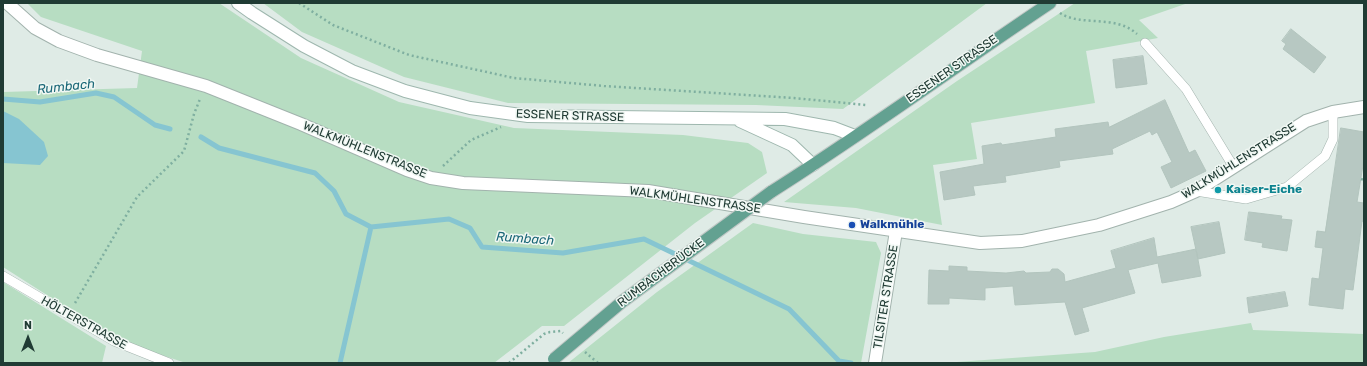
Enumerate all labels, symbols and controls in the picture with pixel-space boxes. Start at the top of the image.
street label: ESSENER STRASSE [904,32,1000,106]
water label: Rumbach [36,76,96,98]
street label: ESSENER STRASSE [516,107,624,125]
street label: WALKMÜHLENSTRASSE [301,119,429,181]
street label: WALKMÜHLENSTRASSE [1179,120,1299,202]
place label: Kaiser-Eiche [1226,183,1302,197]
street label: WALKMÜHLENSTRASSE [628,184,762,216]
marker: Kaiser-Eiche [1213,185,1223,195]
place label: Walkmühle [860,218,924,232]
marker: Walkmühle [847,220,857,230]
water label: Rumbach [495,229,555,249]
street label: RUMBACHBRÜCKE [615,236,707,310]
street label: TILSITER STRASSE [871,244,901,350]
street label: HÖLTERSTRASSE [38,293,130,353]
north arrow [8,318,48,358]
text: N [24,319,32,332]

